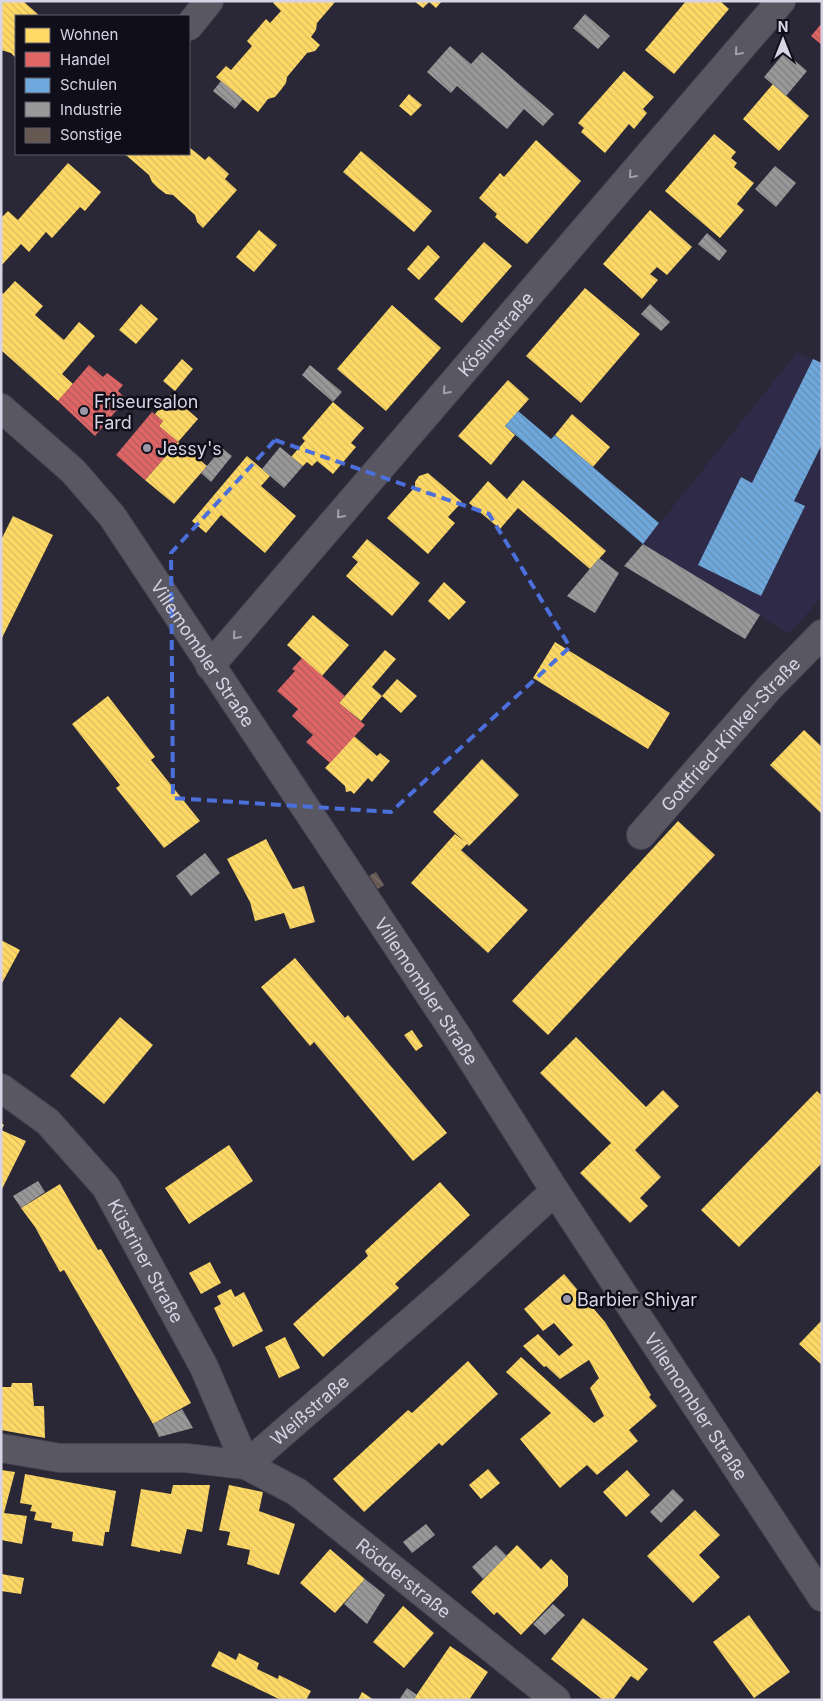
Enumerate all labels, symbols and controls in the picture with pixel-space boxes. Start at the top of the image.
legend [15,15,190,155]
north arrow [758,15,808,65]
text: N [778,18,788,35]
text: Wohnen [60,25,118,44]
one-way arrow [734,46,743,55]
text: Handel [60,50,110,69]
text: Schulen [60,75,117,94]
text: Industrie [60,100,122,119]
text: Sonstige [60,125,122,144]
one-way arrow [629,169,637,178]
street label: Köslinstraße [453,287,537,380]
one-way arrow [443,386,452,395]
place label: Friseursalon Fard [94,391,198,433]
marker: Friseursalon Fard [78,405,90,417]
place label: Jessy's [157,438,222,459]
marker: Jessy's [141,442,153,454]
one-way arrow [337,509,346,518]
street label: Villemombler Straße [147,576,259,731]
one-way arrow [233,630,242,639]
street label: Gottfried-Kinkel-Straße [656,652,804,815]
street label: Villemombler Straße [371,913,483,1068]
street label: Küstriner Straße [104,1195,188,1326]
place label: Barbier Shiyar [577,1289,697,1310]
marker: Barbier Shiyar [561,1293,573,1305]
street label: Villemombler Straße [640,1328,752,1484]
street label: Weißstraße [266,1370,353,1449]
street label: Rödderstraße [352,1534,455,1622]

